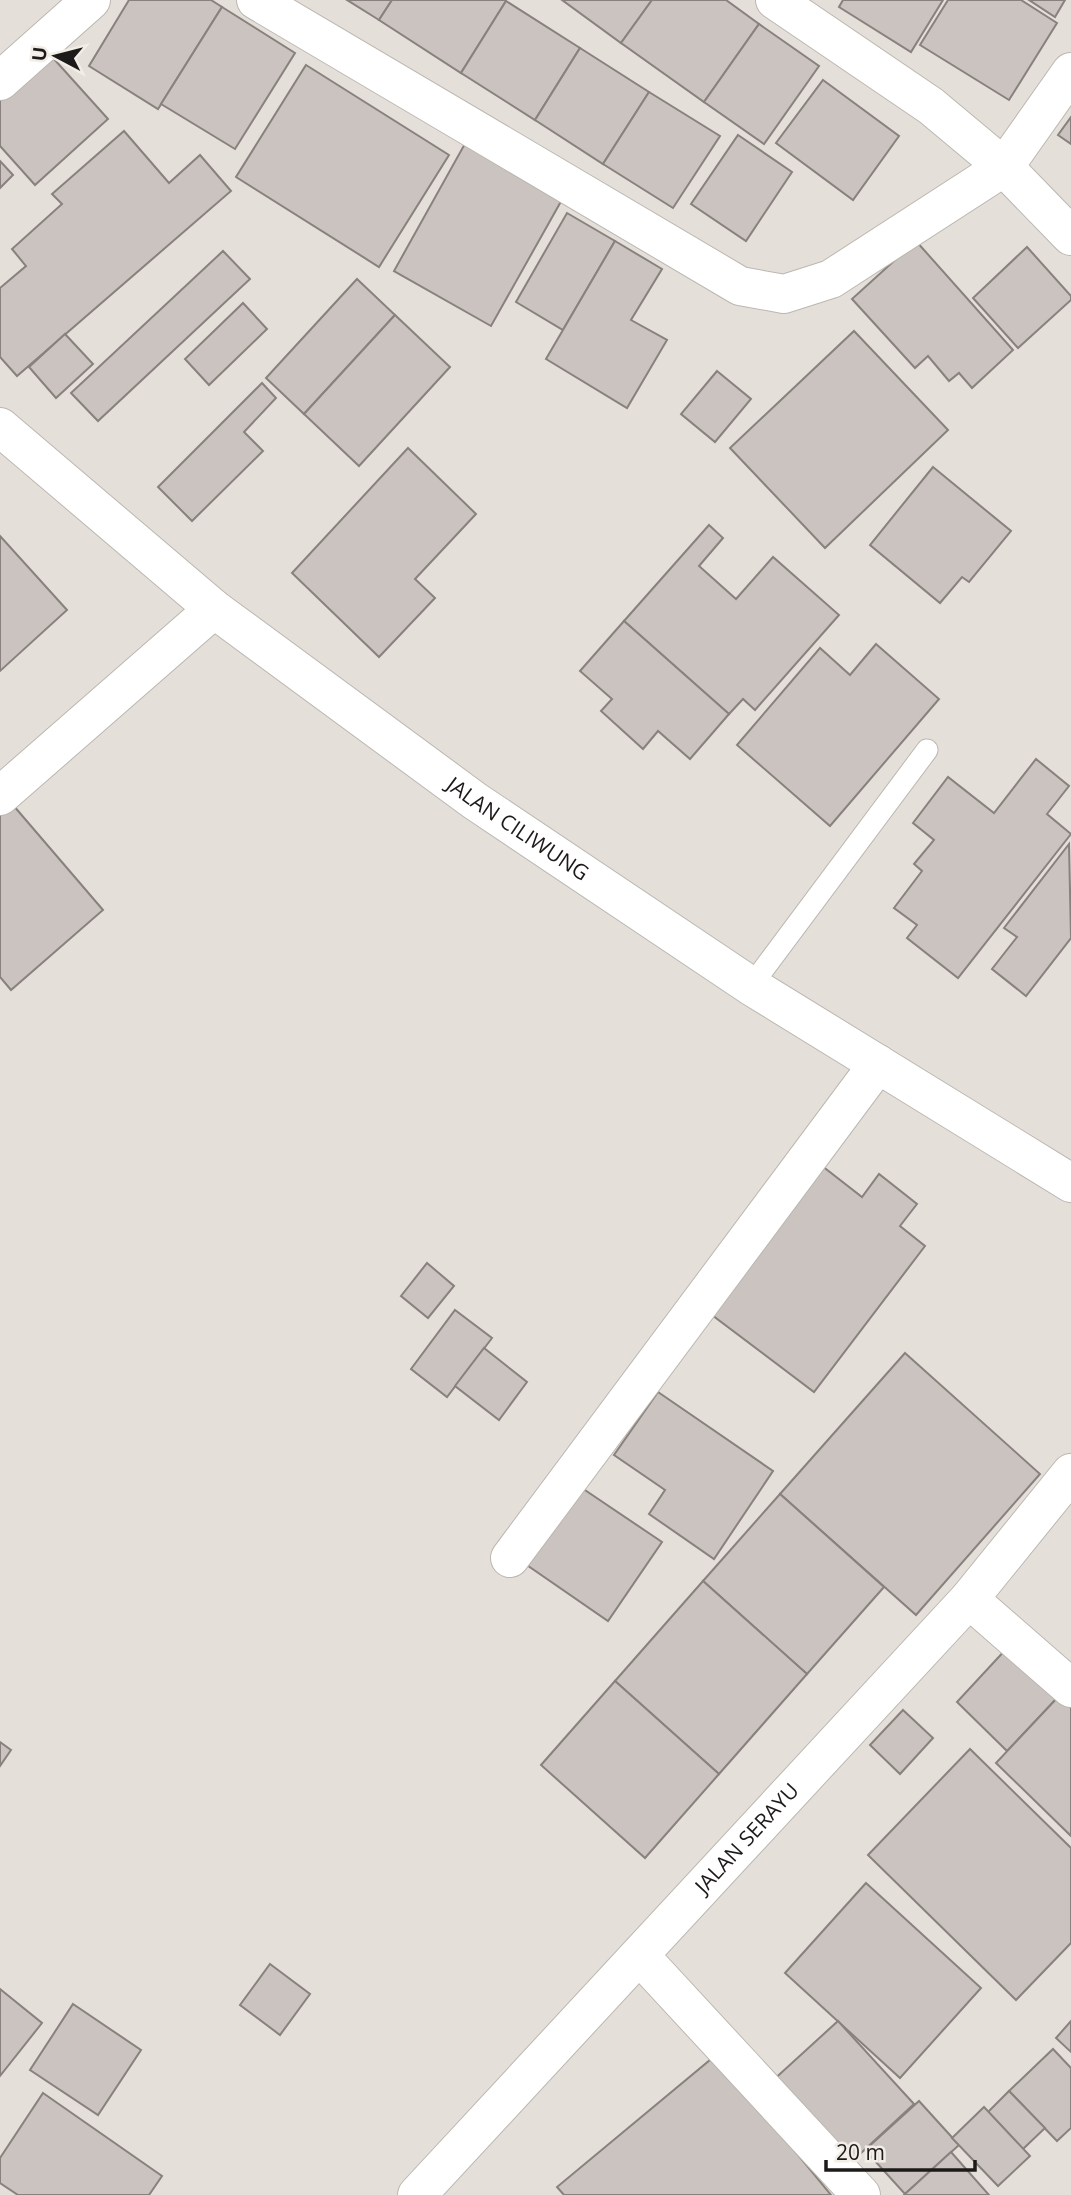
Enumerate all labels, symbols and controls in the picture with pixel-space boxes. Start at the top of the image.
north arrow [21,21,91,91]
text: U [25,45,53,63]
street label: JALAN CILIWUNG [440,769,595,886]
street label: JALAN SERAYU [687,1777,805,1900]
scale bar [826,2128,975,2172]
text: 20 m [836,2138,885,2166]

